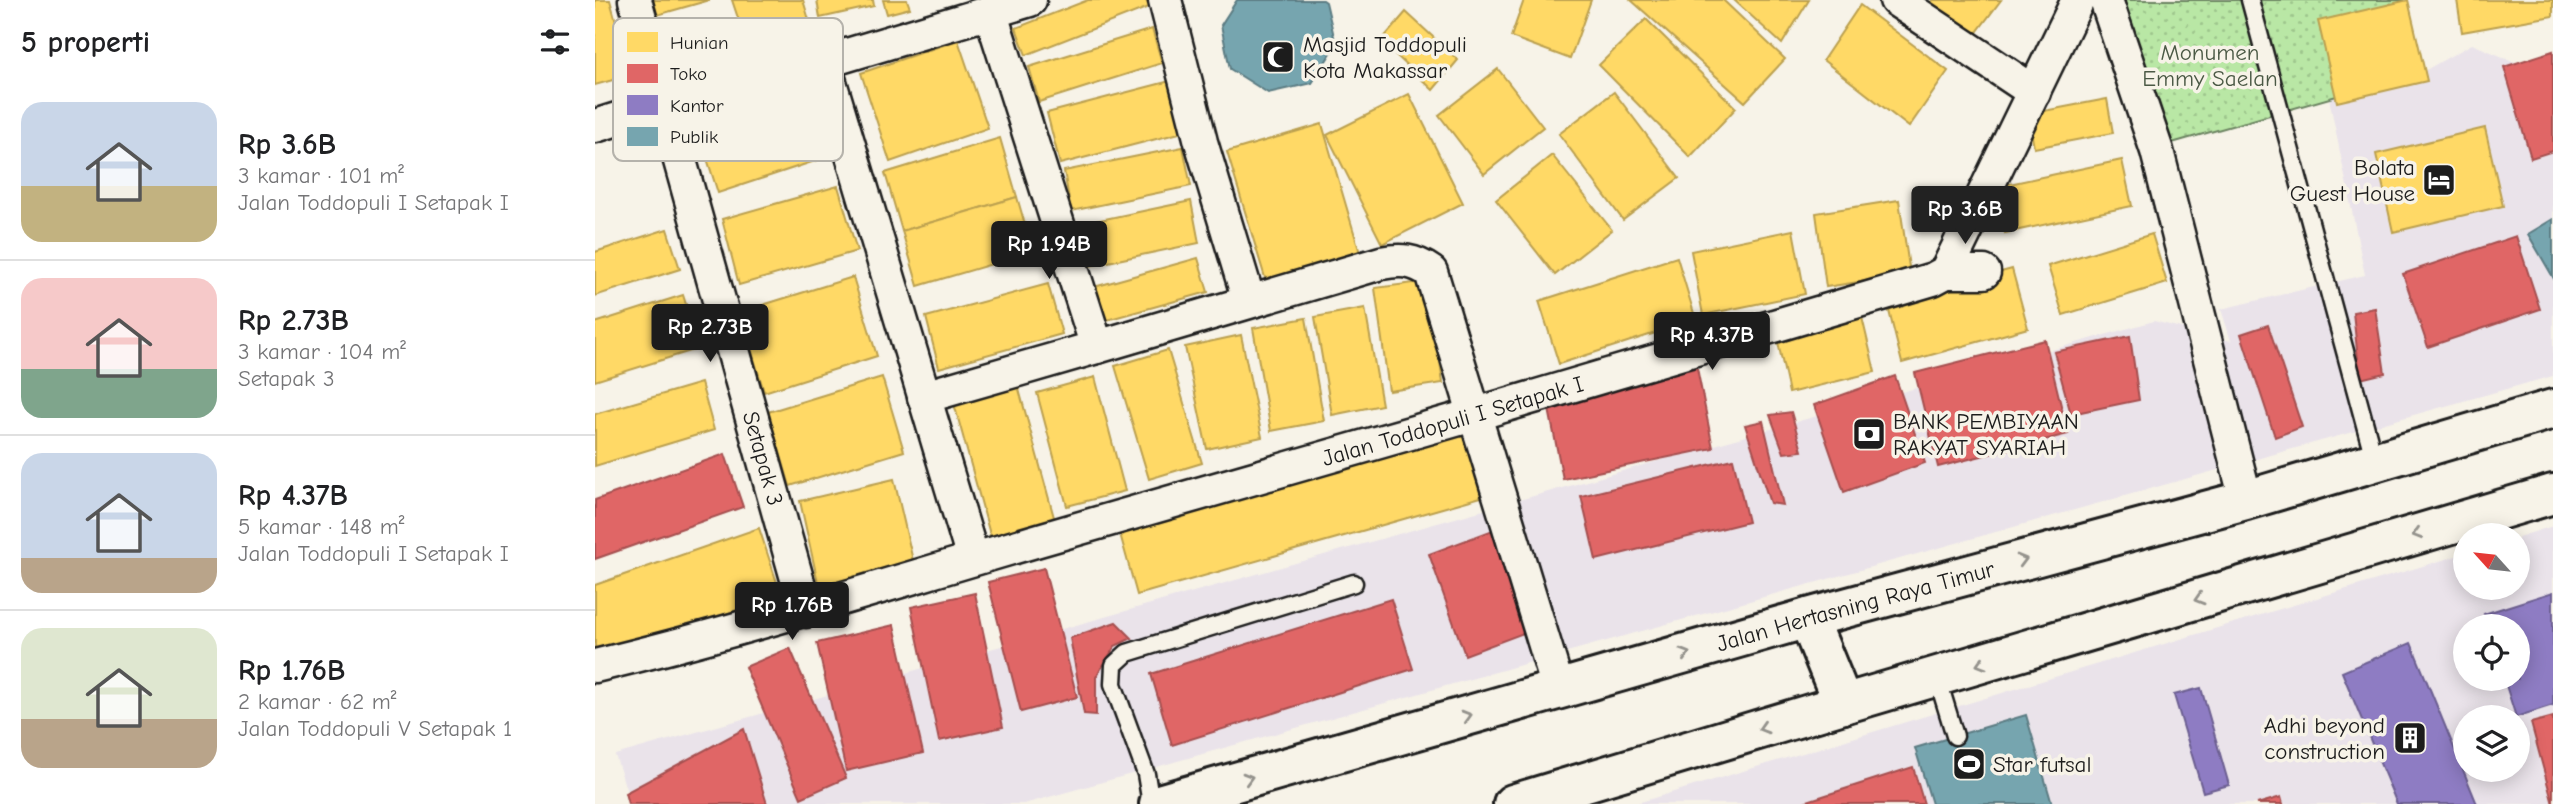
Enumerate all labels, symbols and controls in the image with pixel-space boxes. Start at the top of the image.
legend [613,18,843,161]
icon: filters [536,23,574,61]
text: 5 properti [21,25,150,60]
place label: Masjid Toddopuli Kota Makassar [1303,31,1467,84]
text: Hunian [670,32,729,54]
mosque icon: Masjid Toddopuli Kota Makassar [1259,38,1297,76]
park label: Monumen Emmy Saelan [2142,39,2278,92]
text: Toko [670,63,707,85]
text: Kantor [670,95,724,117]
text: Publik [670,126,719,148]
text: Rp 3.6B [238,127,336,162]
icon: home [77,130,161,214]
place label: Bolata Guest House [2290,154,2415,207]
hotel icon: Bolata Guest House [2420,161,2458,199]
text: 3 kamar · 101 m² [238,162,404,189]
pin: Rp 3.6B [1900,187,2030,246]
text: Jalan Toddopuli I Setapak I [238,189,509,216]
text: Rp 3.6B [1927,195,2003,222]
pin: Rp 1.94B [977,222,1121,281]
text: Rp 1.94B [1007,230,1091,257]
text: Rp 2.73B [238,303,349,338]
pin: Rp 2.73B [638,304,782,364]
icon: home [77,306,161,390]
pin: Rp 4.37B [1640,312,1784,372]
text: Rp 2.73B [668,313,752,340]
text: Rp 4.37B [1670,321,1754,348]
text: 3 kamar · 104 m² [238,338,406,365]
text: Setapak 3 [238,365,335,392]
street label: Jalan Toddopuli I Setapak I [1319,370,1586,472]
street label: Setapak 3 [737,408,789,509]
place label: BANK PEMBIYAAN RAKYAT SYARIAH [1893,408,2079,461]
bank icon: BANK PEMBIYAAN RAKYAT SYARIAH [1850,415,1888,453]
text: Rp 4.37B [238,478,348,513]
icon: home [77,481,161,565]
text: 5 kamar · 148 m² [238,513,405,540]
north arrow [2453,523,2531,600]
map controls [2453,523,2530,782]
one-way arrow [2411,526,2423,541]
text: Jalan Toddopuli I Setapak I [238,540,509,567]
one-way arrow [2016,554,2028,568]
street label: Jalan Hertasning Raya Timur [1713,555,1998,657]
pin: Rp 1.76B [720,582,864,642]
text: Rp 1.76B [751,591,833,618]
one-way arrow [2193,591,2205,606]
button: locate [2453,614,2530,691]
one-way arrow [1679,647,1691,662]
text: Rp 1.76B [238,653,345,688]
icon: home [77,656,161,740]
one-way arrow [1975,656,1987,671]
text: 2 kamar · 62 m² [238,688,397,715]
button: layers [2453,705,2530,782]
one-way arrow [1460,710,1472,725]
place label: Adhi beyond construction [2263,712,2385,765]
text: Jalan Toddopuli V Setapak 1 [238,715,512,742]
building icon: Adhi beyond construction [2391,719,2429,757]
one-way arrow [1757,720,1769,734]
sports icon: Star futsal [1950,745,1988,783]
place label: Star futsal [1993,751,2091,778]
one-way arrow [1241,772,1253,787]

